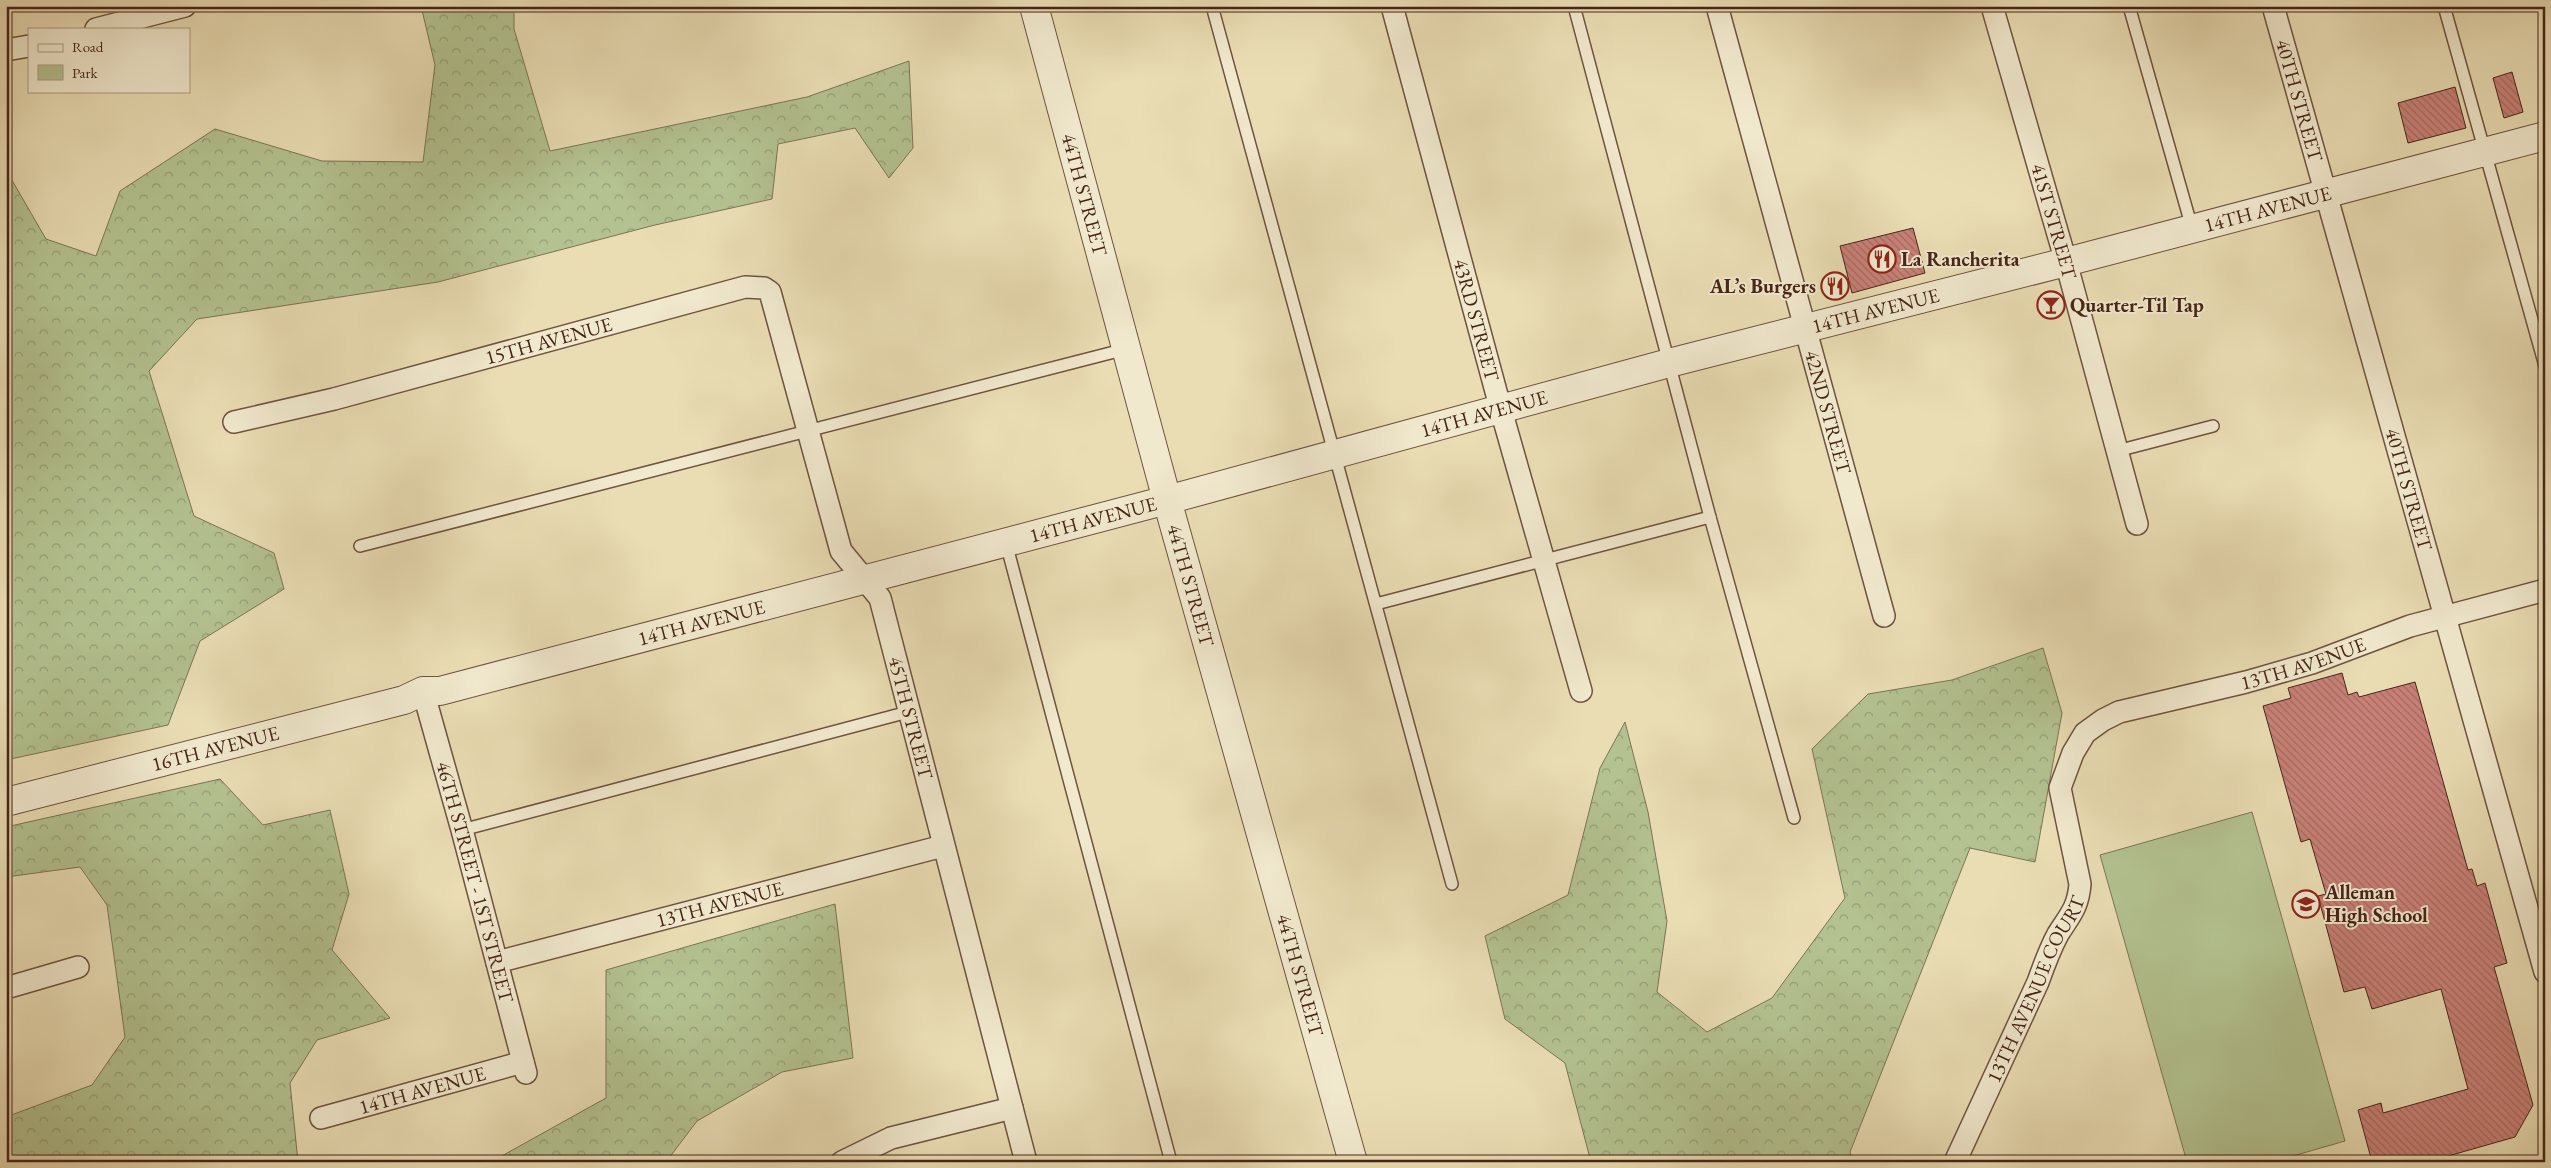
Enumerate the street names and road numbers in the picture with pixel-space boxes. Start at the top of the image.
street label: 40TH STREET [2270,36,2329,165]
street label: 44TH STREET [1056,130,1114,259]
street label: 41ST STREET [2025,160,2083,282]
street label: 14TH AVENUE [2201,180,2334,238]
street label: 43RD STREET [1448,256,1506,384]
street label: 14TH AVENUE [1809,282,1942,339]
street label: 15TH AVENUE [482,311,615,370]
street label: 42ND STREET [1799,347,1858,477]
street label: 14TH AVENUE [1417,384,1550,443]
street label: 40TH STREET [2380,425,2439,554]
street label: 14TH AVENUE [1027,490,1159,549]
street label: 44TH STREET [1161,521,1221,650]
street label: 14TH AVENUE [635,593,768,652]
street label: 13TH AVENUE [2238,631,2370,696]
street label: 45TH STREET [883,653,939,782]
street label: 16TH AVENUE [149,720,282,777]
street label: 46TH STREET - 1ST STREET [430,758,520,1006]
street label: 13TH AVENUE [653,875,786,933]
street label: 13TH AVENUE COURT [1980,892,2091,1087]
street label: 44TH STREET [1271,911,1330,1040]
street label: 14TH AVENUE [356,1060,489,1120]

